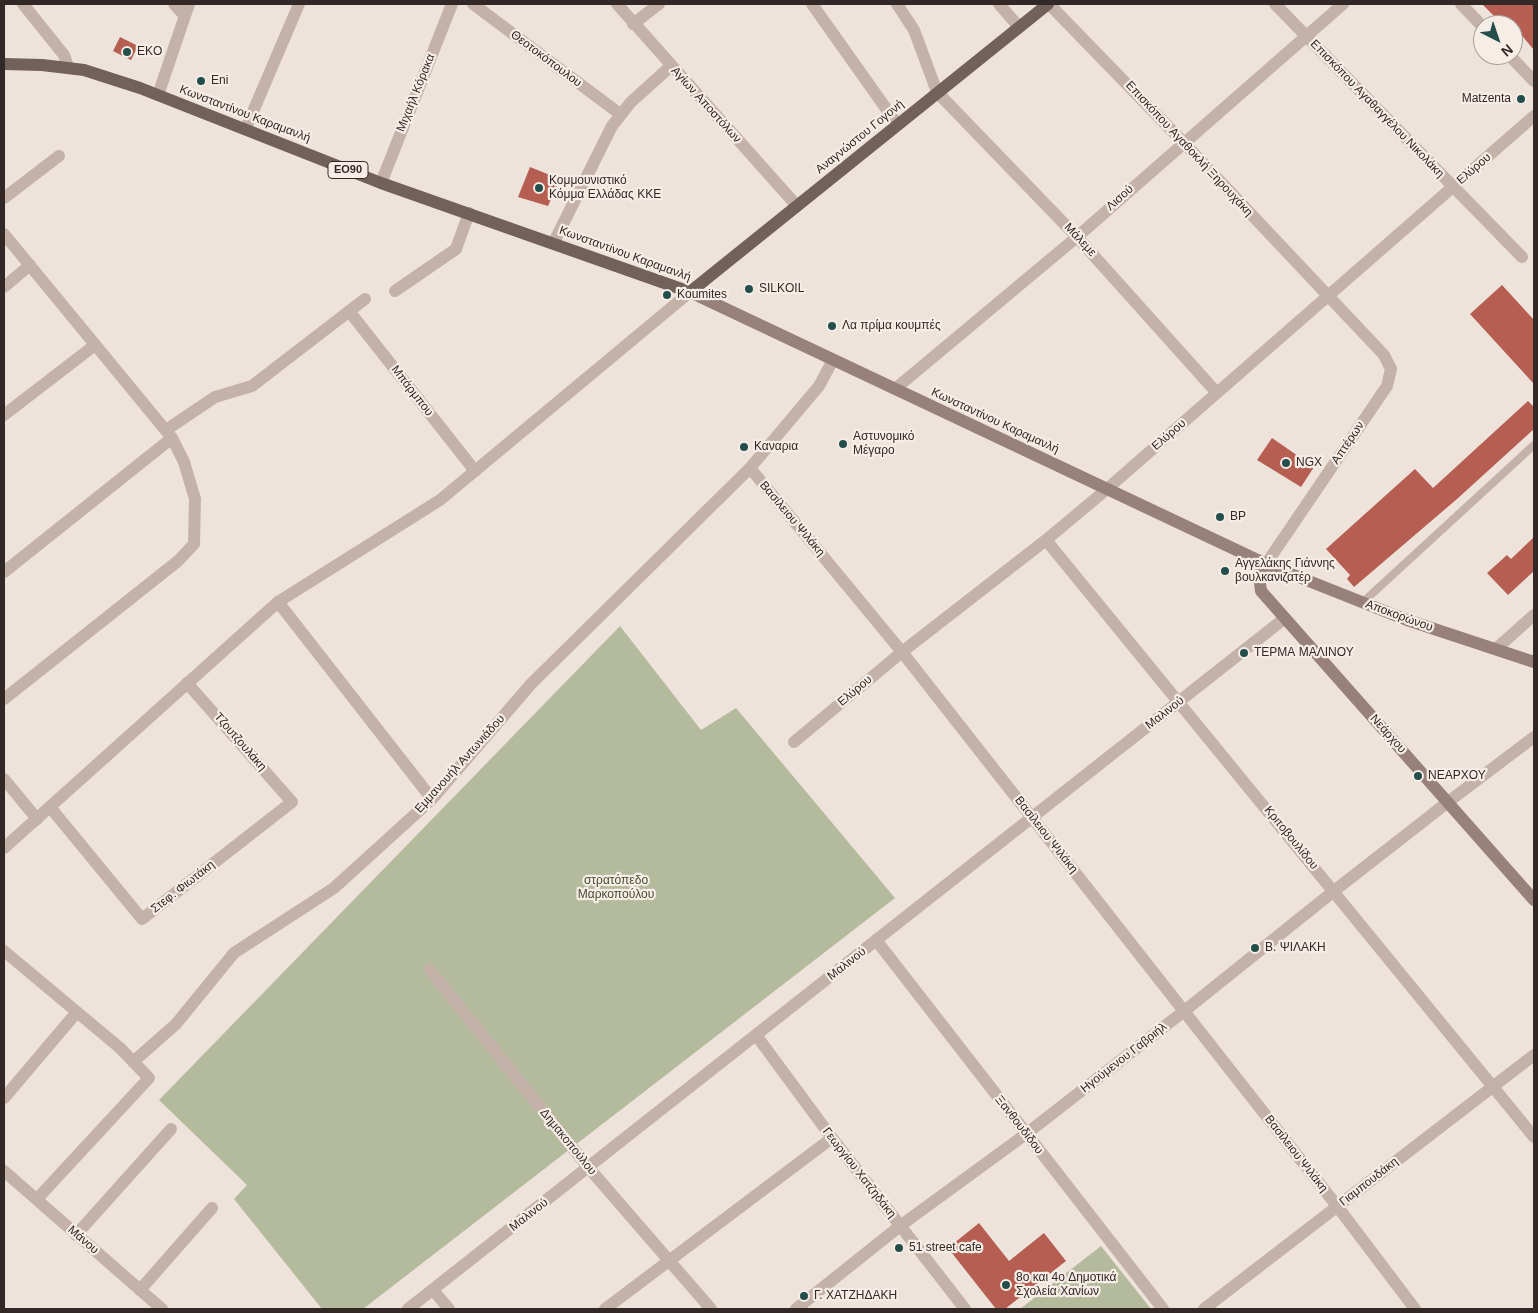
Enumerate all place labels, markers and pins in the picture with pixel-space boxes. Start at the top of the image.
place label: EKO [137,45,162,59]
marker: EKO [121,46,133,58]
place label: Eni [211,74,228,88]
marker: Eni [195,75,207,87]
place label: Matzenta [1462,92,1511,106]
marker: Matzenta [1515,93,1527,105]
place label: Κομμουνιστικό Κόμμα Ελλάδας ΚΚΕ [549,174,661,202]
marker: Κομμουνιστικό Κόμμα Ελλάδας ΚΚΕ [533,182,545,194]
place label: SILKOIL [759,282,804,296]
marker: SILKOIL [743,283,755,295]
place label: Koumites [677,288,727,302]
marker: Koumites [661,289,673,301]
place label: Λα πρίμα κουμπές [842,319,941,333]
marker: Λα πρίμα κουμπές [826,320,838,332]
place label: Αστυνομικό Μέγαρο [853,430,914,458]
marker: Αστυνομικό Μέγαρο [837,438,849,450]
place label: Καναρια [754,440,798,454]
marker: Καναρια [738,441,750,453]
place label: NGX [1296,456,1322,470]
marker: NGX [1280,457,1292,469]
place label: BP [1230,510,1246,524]
marker: BP [1214,511,1226,523]
place label: Αγγελάκης Γιάννης βουλκανιζατέρ [1235,557,1335,585]
marker: Αγγελάκης Γιάννης βουλκανιζατέρ [1219,565,1231,577]
place label: ΤΕΡΜΑ ΜΑΛΙΝΟΥ [1254,646,1354,660]
marker: ΤΕΡΜΑ ΜΑΛΙΝΟΥ [1238,647,1250,659]
place label: ΝΕΑΡΧΟΥ [1428,769,1486,783]
marker: ΝΕΑΡΧΟΥ [1412,770,1424,782]
place label: Β. ΨΙΛΑΚΗ [1265,941,1326,955]
marker: Β. ΨΙΛΑΚΗ [1249,942,1261,954]
place label: 51 street cafe [909,1241,982,1255]
marker: 51 street cafe [893,1242,905,1254]
place label: 8ο και 4ο Δημοτικά Σχολεία Χανίων [1016,1271,1116,1299]
marker: 8ο και 4ο Δημοτικά Σχολεία Χανίων [1000,1279,1012,1291]
place label: Γ. ΧΑΤΖΗΔΑΚΗ [814,1289,897,1303]
marker: Γ. ΧΑΤΖΗΔΑΚΗ [798,1290,810,1302]

